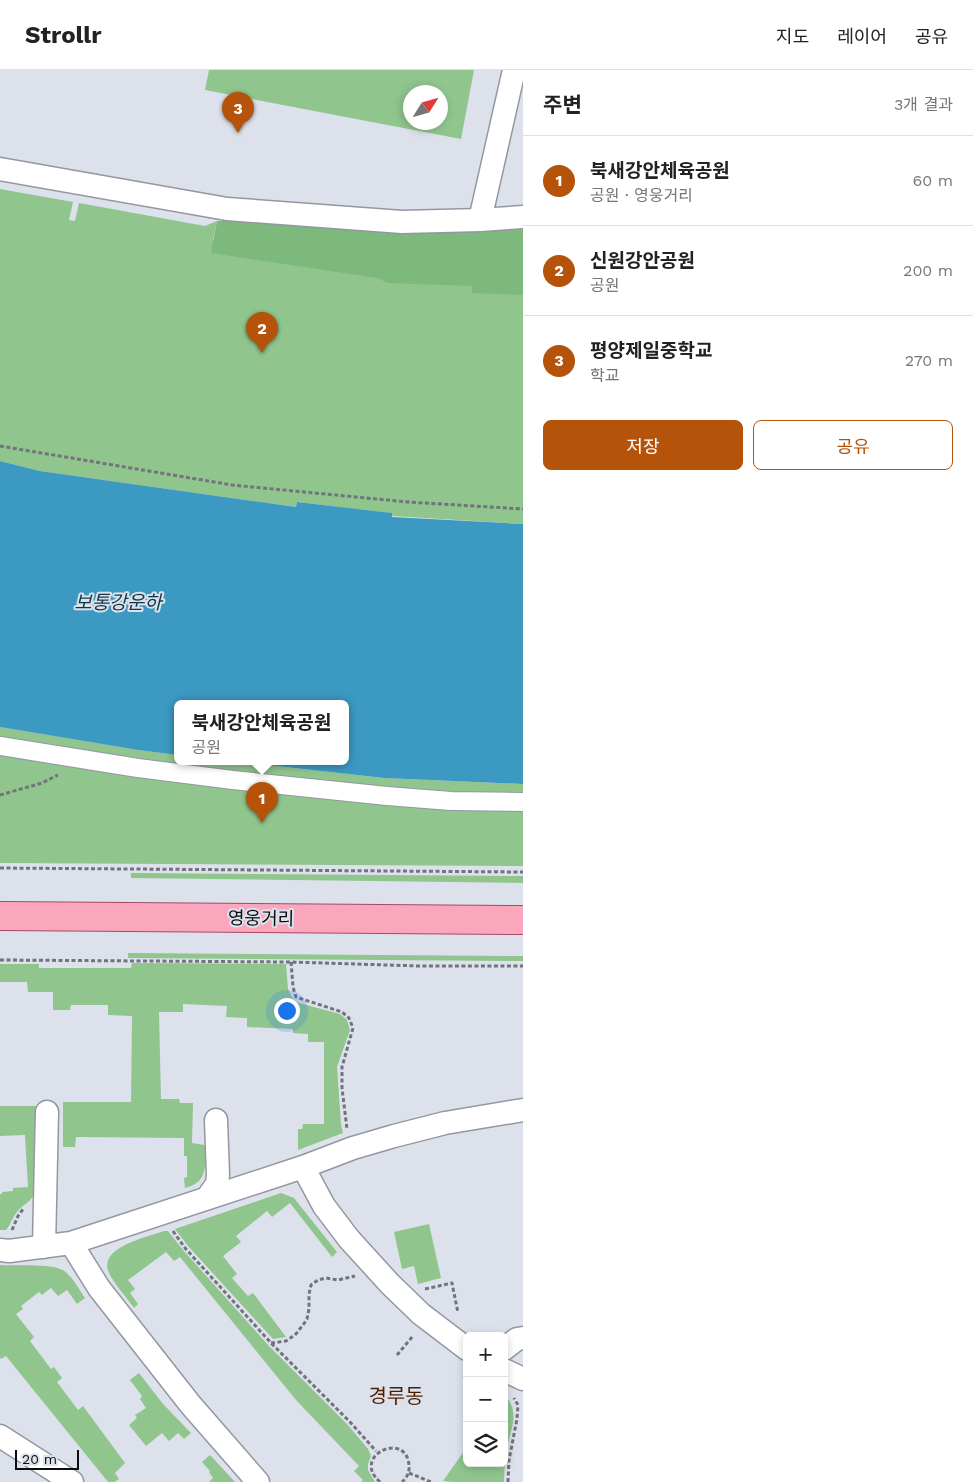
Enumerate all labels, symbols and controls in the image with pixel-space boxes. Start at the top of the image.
text: Strollr [25,21,102,49]
text: 지도 [776,26,809,47]
text: 레이어 [837,26,887,47]
text: 공유 [915,26,948,47]
north arrow [403,85,448,130]
pin: 3 [222,92,254,133]
text: 주변 [543,92,582,117]
text: 3개 결과 [894,95,953,114]
text: 북새강안체육공원 [590,159,730,182]
text: 1 [556,171,562,190]
text: 60 m [913,171,953,190]
text: 공원 · 영웅거리 [590,186,693,205]
text: 신원강안공원 [590,249,695,272]
text: 2 [554,261,564,280]
text: 200 m [903,261,953,280]
text: 공원 [590,276,619,295]
pin: 2 [246,312,278,353]
text: 평양제일중학교 [590,339,712,362]
text: 3 [554,351,564,370]
text: 270 m [905,351,953,370]
text: 학교 [590,366,619,385]
button: 저장 [543,420,743,470]
button: 공유 [753,420,953,470]
water label: 보통강운하 [74,591,164,614]
popup [174,700,349,765]
text: 북새강안체육공원 [192,711,331,734]
text: 공원 [192,738,221,757]
pin: 1 [246,782,278,823]
street label: 영웅거리 [228,907,294,929]
your location [274,998,300,1024]
map controls [463,1332,508,1467]
button: + [463,1332,508,1377]
button: − [463,1377,508,1422]
district label: 경루동 [368,1384,424,1408]
button: layers [463,1422,508,1467]
scale bar [15,1447,79,1470]
text: 20 m [22,1451,57,1467]

